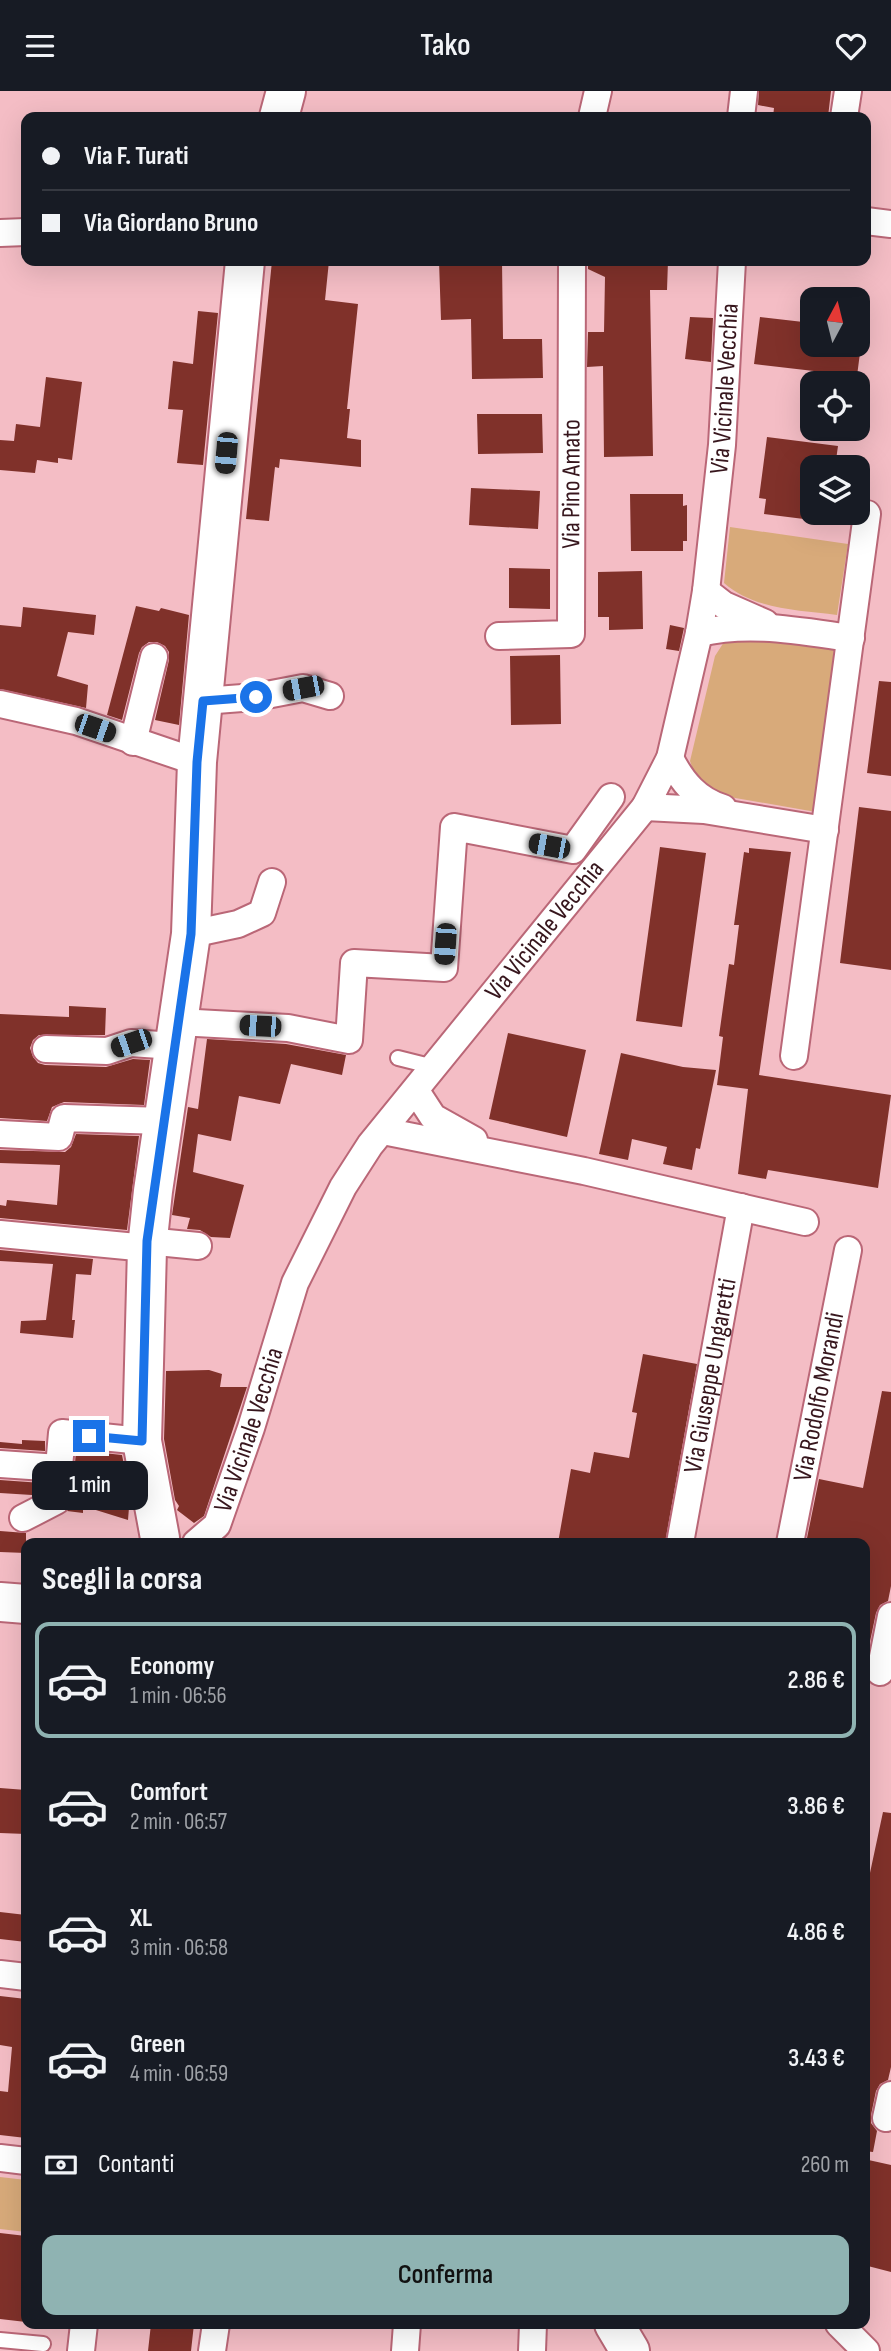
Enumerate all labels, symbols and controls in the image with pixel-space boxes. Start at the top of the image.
text: Tako [420,26,471,65]
icon: menu [21,27,59,65]
icon: heart [832,27,870,65]
text: Via F. Turati [84,141,189,172]
text: Via Giordano Bruno [84,208,258,239]
north arrow [800,287,870,357]
map controls [800,287,870,525]
street label: Via Vicinale Vecchia [703,303,745,476]
button: locate [800,371,870,441]
street label: Via Pino Amato [556,419,587,549]
car [214,431,239,475]
button: layers [800,455,870,525]
car [281,674,326,702]
route start [240,681,272,713]
car [72,711,119,745]
car [527,832,572,860]
street label: Via Vicinale Vecchia [479,854,611,1006]
car [434,922,457,966]
car [239,1014,282,1038]
car [108,1026,155,1060]
street label: Via Giuseppe Ungaretti [677,1276,743,1476]
street label: Via Rodolfo Morandi [787,1310,851,1484]
street label: Via Vicinale Vecchia [207,1344,290,1516]
route end [73,1420,105,1452]
callout: 1 min [31,1461,147,1509]
text: 1 min [69,1471,111,1499]
text: Scegli la corsa [42,1560,202,1599]
icon: car [46,1649,109,1712]
text: Economy [130,1651,214,1682]
text: 2.86 € [787,1665,845,1696]
text: 1 min · 06:56 [130,1682,226,1710]
icon: car [46,1775,109,1838]
text: Comfort [130,1777,208,1808]
text: 3.86 € [787,1791,845,1822]
text: 2 min · 06:57 [130,1808,227,1836]
icon: car [46,1901,109,1964]
text: XL [130,1903,152,1934]
text: 4.86 € [787,1917,845,1948]
text: 3 min · 06:58 [130,1934,228,1962]
icon: car [46,2027,109,2090]
text: Green [130,2029,185,2060]
text: 3.43 € [788,2043,845,2074]
text: 4 min · 06:59 [130,2060,228,2088]
icon: cash [42,2146,80,2184]
text: Contanti [98,2149,174,2180]
text: 260 m [801,2151,849,2179]
button: Conferma [42,2235,849,2315]

